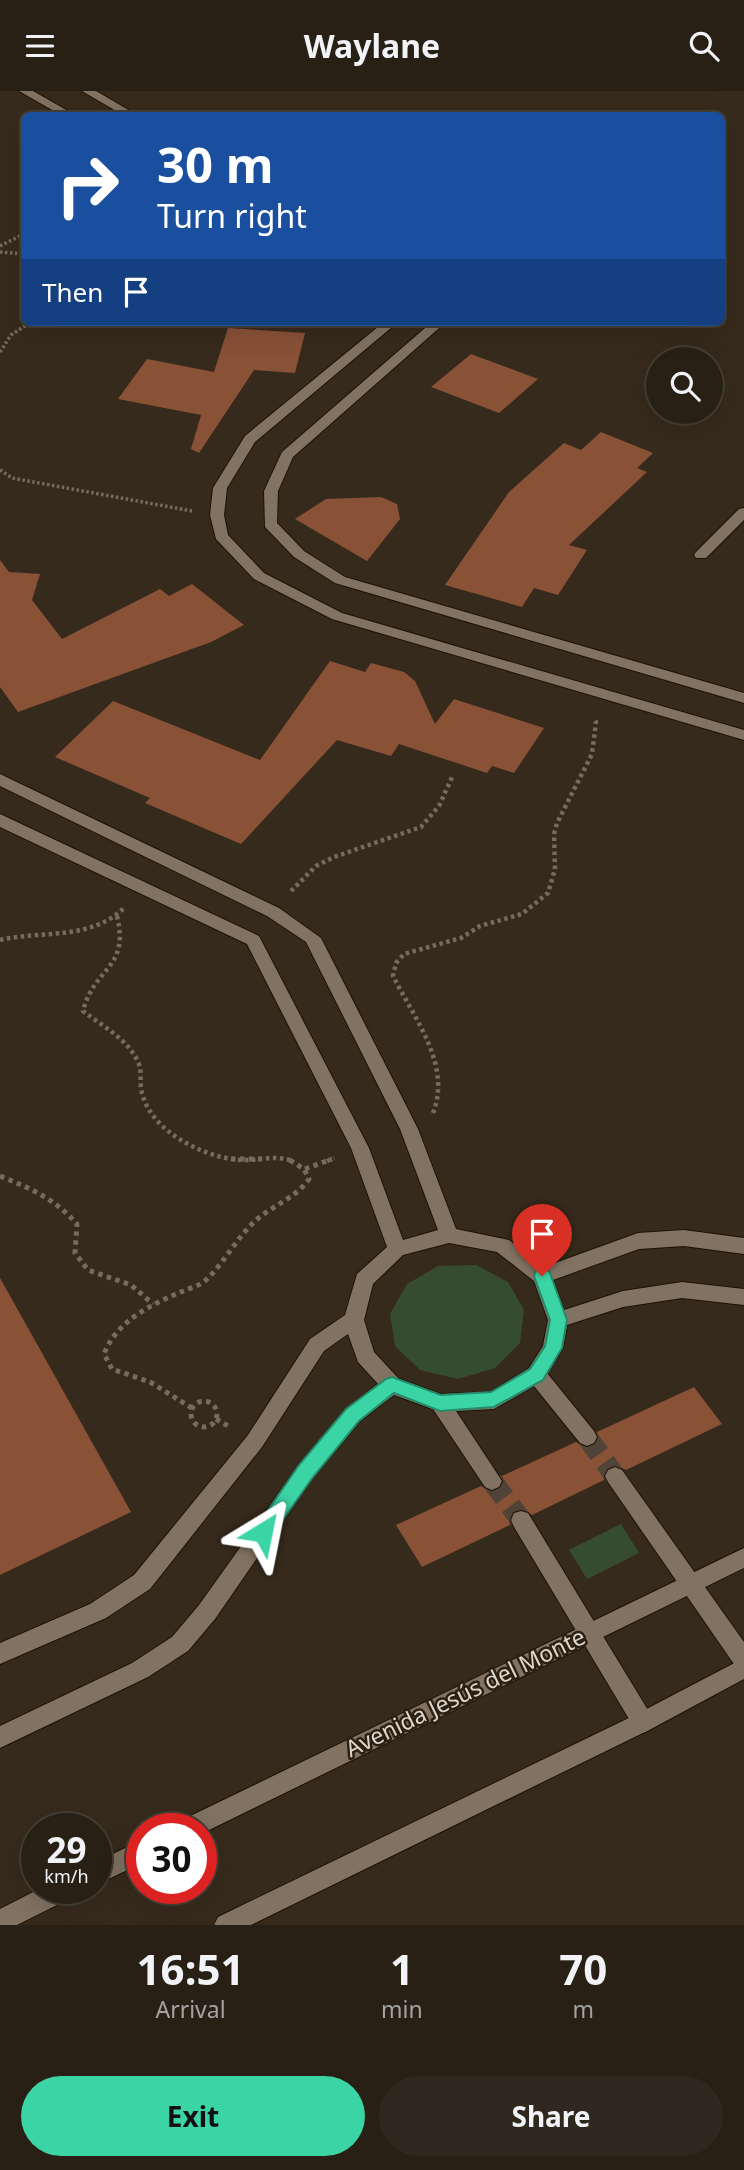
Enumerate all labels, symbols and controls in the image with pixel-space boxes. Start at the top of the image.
text: Waylane [304,24,440,67]
icon: menu [21,27,59,65]
icon: search [685,27,723,65]
text: 30 m [157,131,274,197]
icon: right [42,140,133,231]
text: Turn right [157,194,307,237]
icon: arrive [117,273,155,311]
text: Then [42,274,103,310]
map controls [646,347,723,424]
button: search [646,347,723,424]
pin [512,1204,572,1276]
icon: arrive [523,1215,561,1253]
position arrow [226,1495,300,1569]
street label: Avenida Jesús del Monte [340,1620,590,1764]
speed limit sign: 30 [126,1813,217,1904]
text: 29 [46,1826,87,1873]
text: km/h [44,1864,89,1888]
text: 16:51 [137,1940,245,1997]
text: 1 [390,1940,414,1997]
text: 70 [559,1940,607,1997]
text: Arrival [155,1993,226,2025]
text: min [381,1993,423,2025]
text: m [573,1993,594,2025]
button: Exit [21,2076,365,2156]
button: Share [379,2076,723,2156]

